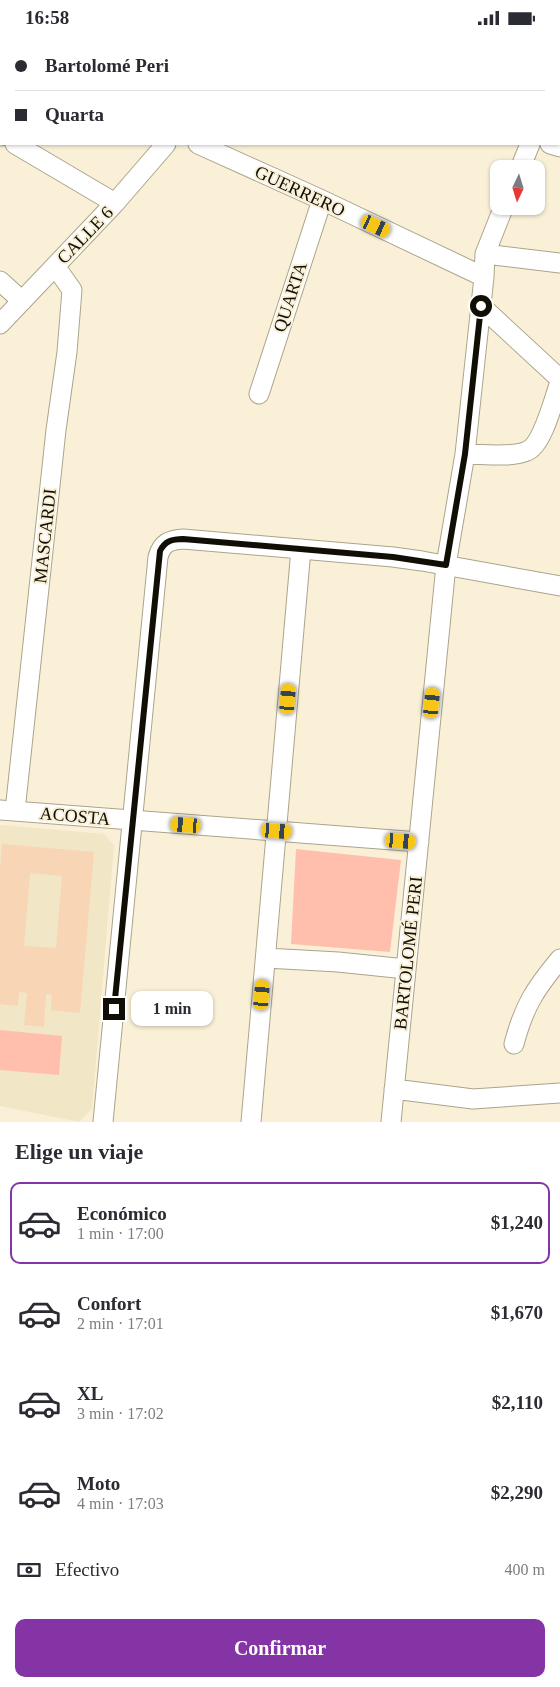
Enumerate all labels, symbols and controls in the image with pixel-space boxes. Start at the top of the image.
text: 16:58 [25,7,69,28]
text: Bartolomé Peri [45,55,169,76]
text: Quarta [45,104,104,125]
north arrow [490,160,545,215]
map controls [490,160,545,215]
street label: GUERRERO [252,161,348,221]
street label: CALLE 6 [53,202,117,268]
car [359,213,392,239]
street label: QUARTA [269,259,311,335]
route start [470,295,492,317]
street label: MASCARDI [30,488,60,584]
car [279,683,296,715]
car [422,687,441,719]
street label: ACOSTA [39,803,111,829]
car [170,816,201,834]
car [261,822,292,840]
car [385,832,416,850]
street label: BARTOLOMÉ PERI [389,875,426,1031]
car [253,979,270,1011]
callout: 1 min [132,991,214,1027]
route end [103,998,125,1020]
text: 1 min [153,1000,191,1017]
text: Elige un viaje [15,1139,143,1164]
icon: car [17,1201,62,1246]
text: Económico [77,1203,167,1224]
text: $1,240 [491,1212,543,1233]
text: 1 min · 17:00 [77,1225,164,1242]
icon: car [17,1291,62,1336]
text: Confort [77,1293,141,1314]
text: $1,670 [491,1302,543,1323]
text: 2 min · 17:01 [77,1315,164,1332]
icon: car [17,1381,62,1426]
text: XL [77,1383,103,1404]
text: $2,110 [492,1392,543,1413]
text: 3 min · 17:02 [77,1405,164,1422]
icon: car [17,1471,62,1516]
text: Moto [77,1473,120,1494]
text: $2,290 [491,1482,543,1503]
text: 4 min · 17:03 [77,1495,164,1512]
icon: cash [15,1556,43,1584]
text: Efectivo [55,1559,119,1580]
text: 400 m [505,1561,545,1578]
button: Confirmar [15,1619,545,1677]

